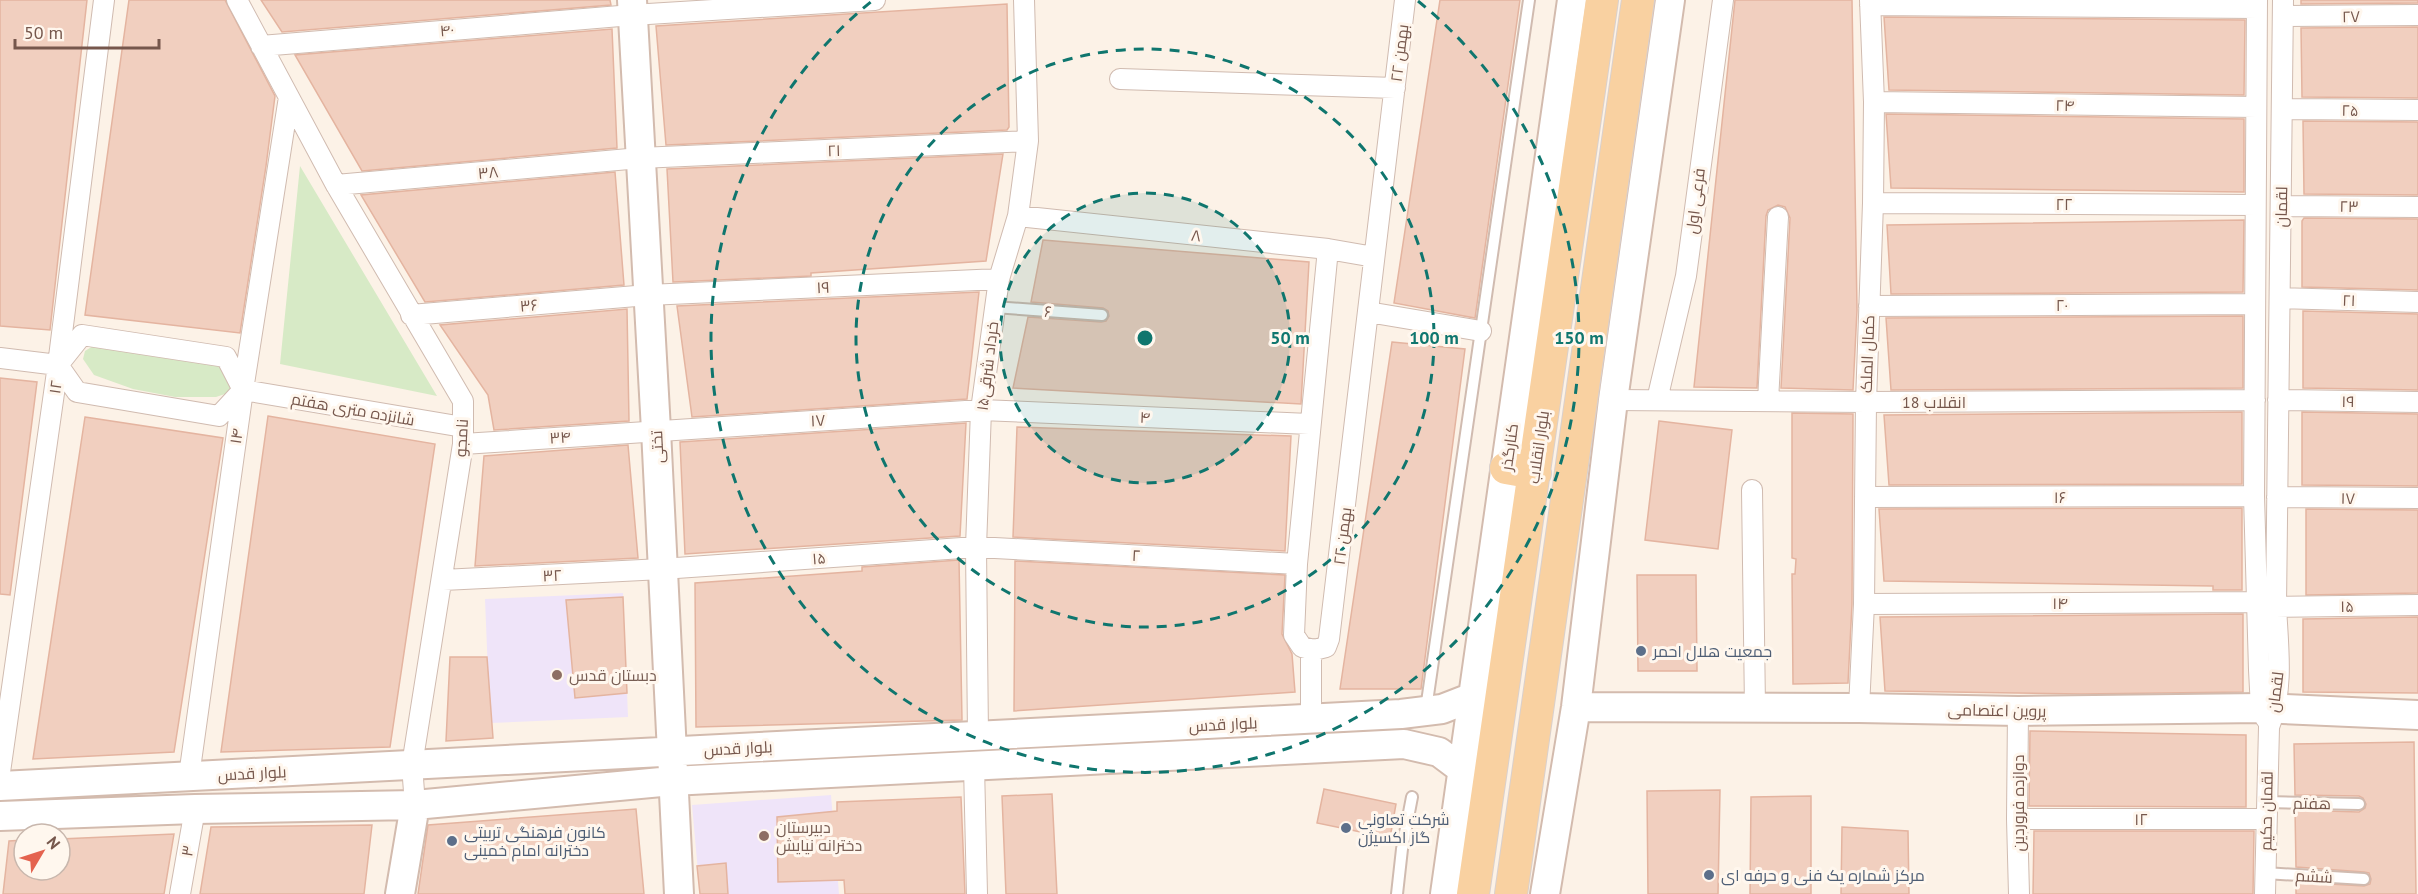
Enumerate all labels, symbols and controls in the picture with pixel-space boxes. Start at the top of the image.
street label: ۲۷ [2342,6,2360,26]
scale bar [15,12,159,50]
street label: ۴۰ [439,19,455,41]
text: 50 m [24,21,63,44]
street label: ۲۲ بهمن [1386,23,1413,83]
street label: ۲۴ [2055,95,2075,115]
street label: ۲۵ [2341,100,2359,120]
street label: ۲۱ [827,140,841,160]
street label: ۳۸ [477,161,499,183]
street label: فرعی اول [1681,167,1710,235]
street label: لقمان [2271,186,2292,228]
street label: ۲۲ [2056,194,2072,214]
street label: ۲۳ [2339,196,2359,216]
street label: ۸ [1190,225,1202,245]
street label: ۱۹ [816,277,830,297]
street label: ۲۱ [2342,290,2356,310]
street label: ۳۶ [519,294,539,316]
street label: ۲۰ [2056,295,2068,315]
street label: ۶ [1043,301,1053,321]
street label: کمال الملک [1856,315,1879,393]
street label: ۱۵خرداد شرقی [972,320,1003,412]
text: 50 m [1270,326,1310,349]
text: 100 m [1409,326,1459,349]
text: 150 m [1554,326,1604,349]
centre of rings [1135,328,1155,348]
street label: ۱۲ [44,379,66,395]
street label: شانزده متری هفتم [289,388,416,432]
street label: ۱۹ [2341,391,2355,411]
street label: انقلاب 18 [1902,392,1966,412]
street label: ۴ [1139,407,1151,427]
street label: بلوار انقلاب [1523,409,1553,485]
street label: ۱۷ [810,410,826,430]
street label: نامجو [450,418,472,458]
street label: کنارگذر [1496,422,1522,473]
street label: ۳۴ [549,426,571,448]
street label: ۱۴ [225,427,247,445]
street label: تختی [646,429,669,464]
street label: ۱۶ [2054,487,2066,507]
street label: ۱۷ [2340,488,2356,508]
street label: ۲۲ بهمن [1329,506,1356,566]
street label: ۲ [1131,545,1141,565]
street label: ۱۵ [811,548,827,568]
street label: ۳۲ [542,565,562,585]
street label: ۱۴ [2052,593,2068,613]
street label: ۱۵ [2340,596,2354,616]
place label: جمعیت هلال احمر [1652,641,1772,662]
marker: جمعیت هلال احمر [1634,644,1648,658]
place label: دبستان قدس [569,665,657,686]
marker: دبستان قدس [550,668,564,682]
street label: لقمان [2263,671,2288,714]
street label: پروین اعتصامی [1947,699,2047,723]
street label: بلوار قدس [1188,712,1258,737]
street label: بلوار قدس [703,736,773,761]
street label: دوازده فروردین [2008,755,2029,851]
street label: بلوار قدس [217,761,287,786]
street label: لقمان حکیم [2255,771,2279,851]
street label: هفتم [2293,793,2331,815]
place label: شرکت تعاونی گاز اکسیژن [1358,809,1449,848]
street label: ۱۲ [2134,809,2148,829]
place label: دبیرستان دخترانه نیایش [776,817,862,856]
marker: شرکت تعاونی گاز اکسیژن [1339,821,1353,835]
north arrow [12,822,72,882]
place label: کانون فرهنگی تربیتی دخترانه امام خمینی [464,822,606,862]
marker: دبیرستان دخترانه نیایش [757,829,771,843]
text: N [43,832,65,853]
marker: کانون فرهنگی تربیتی دخترانه امام خمینی [445,834,459,848]
street label: ۳ [176,844,198,858]
place label: مرکز شماره یک فنی و حرفه ای [1721,865,1925,886]
street label: ششم [2295,865,2333,889]
marker: مرکز شماره یک فنی و حرفه ای [1702,868,1716,882]

